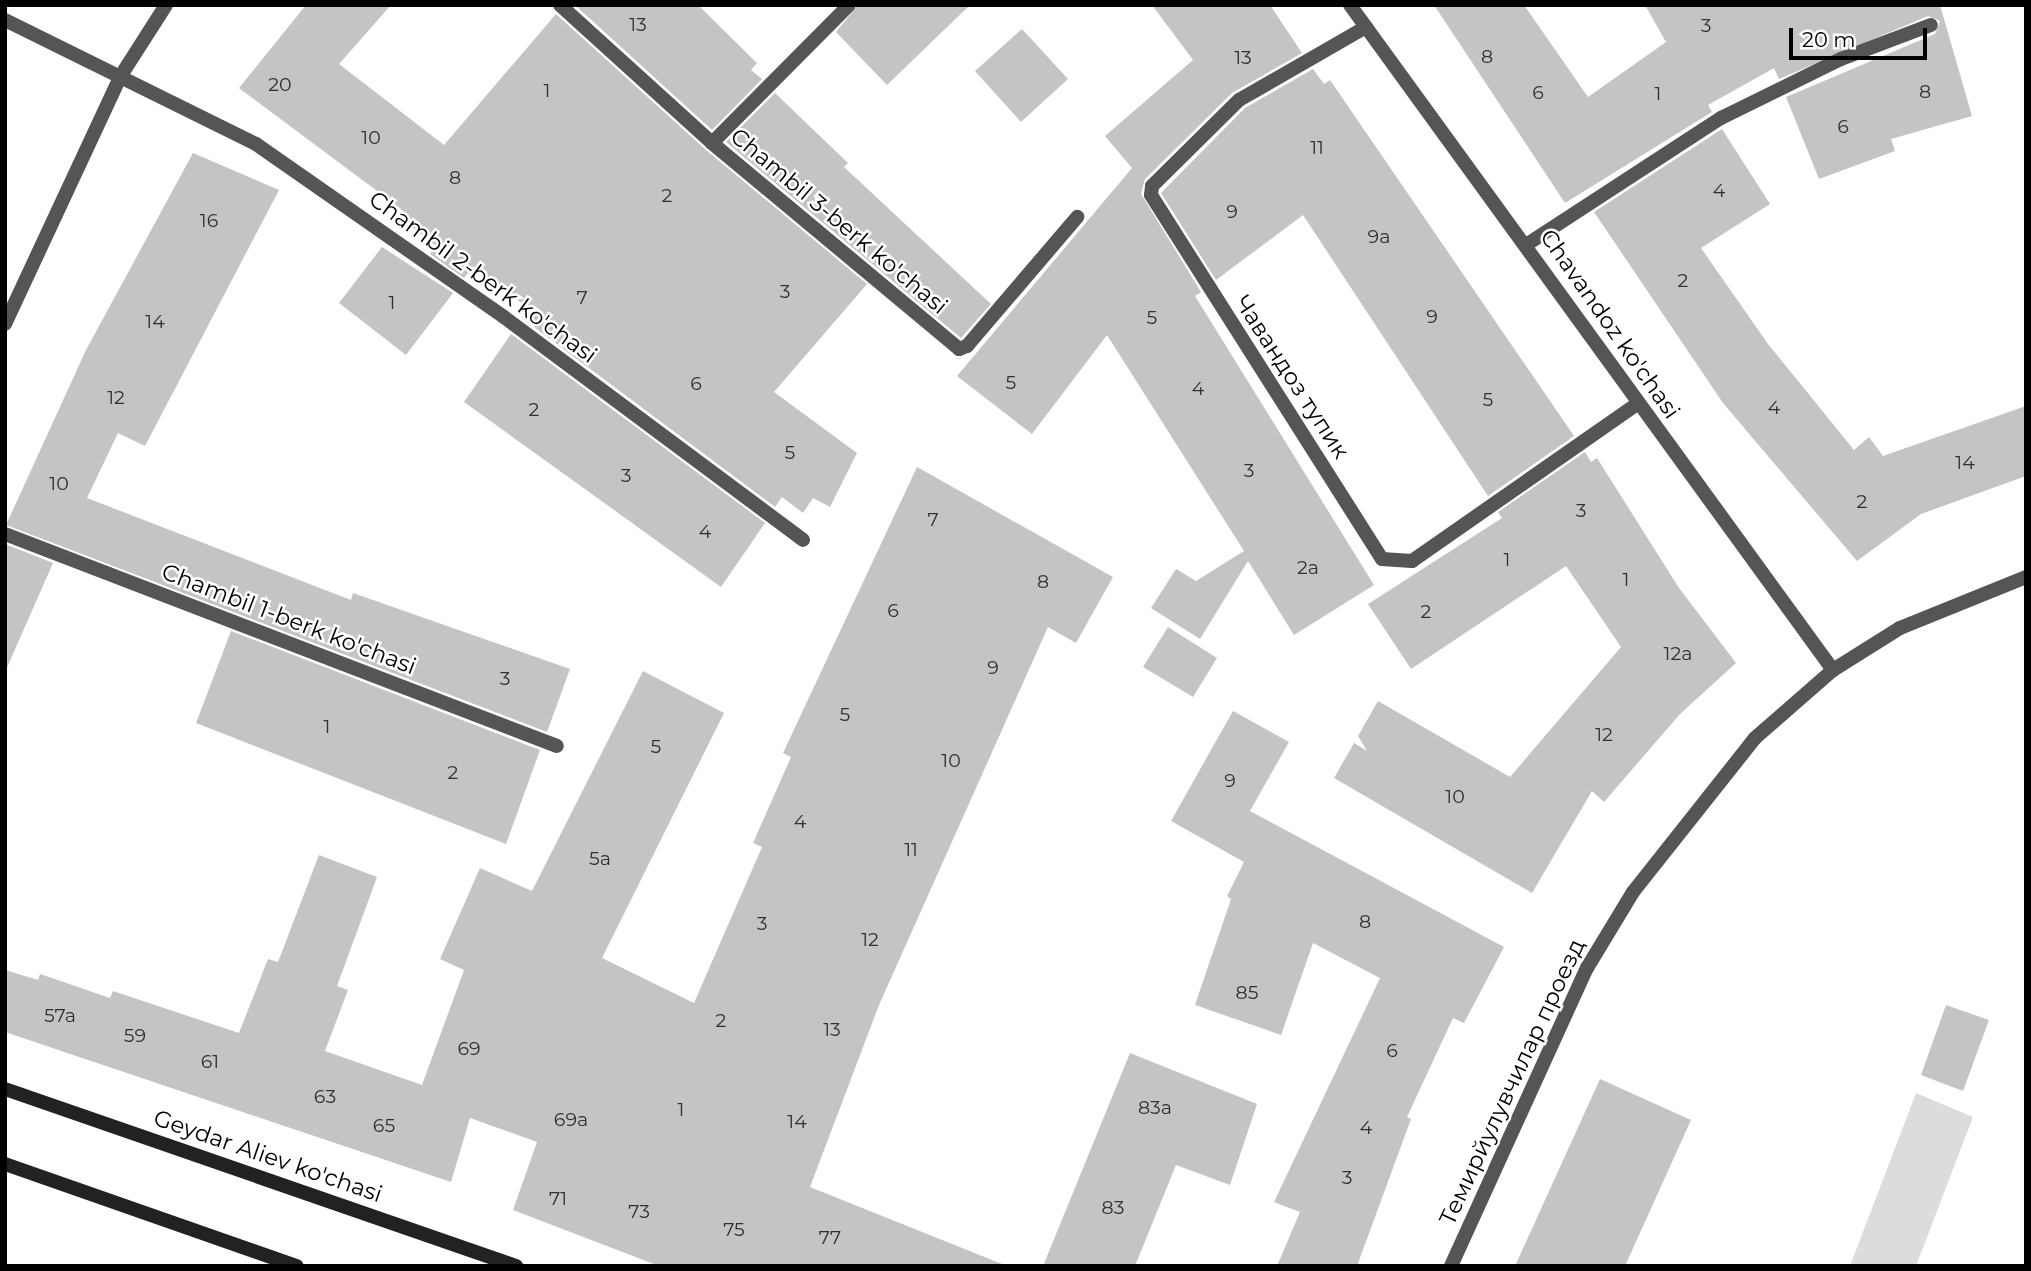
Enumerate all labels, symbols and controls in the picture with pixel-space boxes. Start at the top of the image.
house number: 13 [629,14,647,36]
scale bar [1793,14,1931,58]
house number: 3 [1701,15,1711,37]
text: 20 m [1802,27,1856,52]
house number: 8 [1481,46,1493,68]
house number: 13 [1234,47,1252,69]
house number: 20 [268,74,292,96]
house number: 1 [544,80,550,102]
house number: 8 [1919,81,1931,103]
house number: 6 [1532,82,1544,104]
house number: 1 [1655,83,1661,105]
house number: 6 [1837,116,1849,138]
street label: Chambil 3-berk ko'chasi [725,122,953,320]
house number: 10 [361,127,381,149]
house number: 11 [1310,137,1324,159]
house number: 8 [449,167,461,189]
house number: 4 [1713,180,1725,202]
street label: Chambil 2-berk ko'chasi [364,185,602,369]
house number: 2 [662,185,672,207]
house number: 9 [1226,201,1238,223]
house number: 16 [200,210,218,232]
street label: Chavandoz ko'chasi [1534,224,1686,424]
house number: 9a [1368,226,1390,248]
house number: 2 [1678,270,1688,292]
house number: 3 [780,281,790,303]
house number: 7 [576,287,588,309]
street label: Чавандоз тупик [1229,290,1355,464]
house number: 1 [389,292,395,314]
house number: 9 [1426,306,1438,328]
house number: 5 [1147,307,1157,329]
house number: 14 [145,311,165,333]
house number: 5 [1006,372,1016,394]
house number: 6 [690,373,702,395]
house number: 4 [1192,378,1204,400]
house number: 12 [107,387,125,409]
house number: 5 [1483,389,1493,411]
house number: 4 [1768,397,1780,419]
house number: 2 [529,399,539,421]
house number: 5 [785,442,795,464]
house number: 14 [1955,452,1975,474]
house number: 3 [1244,460,1254,482]
house number: 3 [621,465,631,487]
house number: 10 [49,473,69,495]
house number: 2 [1857,491,1867,513]
house number: 3 [1576,500,1586,522]
house number: 7 [927,509,939,531]
house number: 4 [699,521,711,543]
house number: 1 [1504,549,1510,571]
house number: 2a [1297,557,1319,579]
street label: Chambil 1-berk ko'chasi [158,558,420,680]
house number: 1 [1623,569,1629,591]
house number: 8 [1037,571,1049,593]
house number: 6 [887,600,899,622]
house number: 2 [1421,601,1431,623]
house number: 12a [1664,643,1692,665]
house number: 9 [987,657,999,679]
house number: 3 [500,668,510,690]
house number: 5 [840,704,850,726]
house number: 1 [324,716,330,738]
house number: 12 [1595,724,1613,746]
house number: 5 [651,736,661,758]
house number: 10 [941,750,961,772]
house number: 2 [448,762,458,784]
house number: 9 [1224,770,1236,792]
house number: 10 [1445,786,1465,808]
house number: 4 [794,811,806,833]
house number: 11 [904,839,918,861]
house number: 5a [589,848,611,870]
house number: 8 [1359,911,1371,933]
house number: 3 [757,913,767,935]
house number: 12 [861,929,879,951]
street label: Темирйулувчилар проезд [1433,935,1591,1229]
house number: 85 [1236,982,1258,1004]
house number: 57a [44,1005,76,1027]
house number: 2 [716,1010,726,1032]
house number: 13 [823,1019,841,1041]
house number: 59 [124,1025,146,1047]
house number: 69 [457,1038,481,1060]
house number: 6 [1386,1040,1398,1062]
house number: 61 [201,1051,219,1073]
house number: 63 [314,1086,336,1108]
house number: 83a [1138,1097,1172,1119]
house number: 1 [678,1099,684,1121]
street label: Geydar Aliev ko'chasi [150,1104,386,1208]
house number: 69a [554,1109,588,1131]
house number: 14 [787,1111,807,1133]
house number: 65 [373,1115,395,1137]
house number: 4 [1360,1117,1372,1139]
house number: 3 [1342,1167,1352,1189]
house number: 71 [549,1188,567,1210]
house number: 83 [1102,1197,1124,1219]
house number: 73 [628,1201,650,1223]
house number: 75 [723,1219,745,1241]
house number: 77 [819,1227,841,1249]

